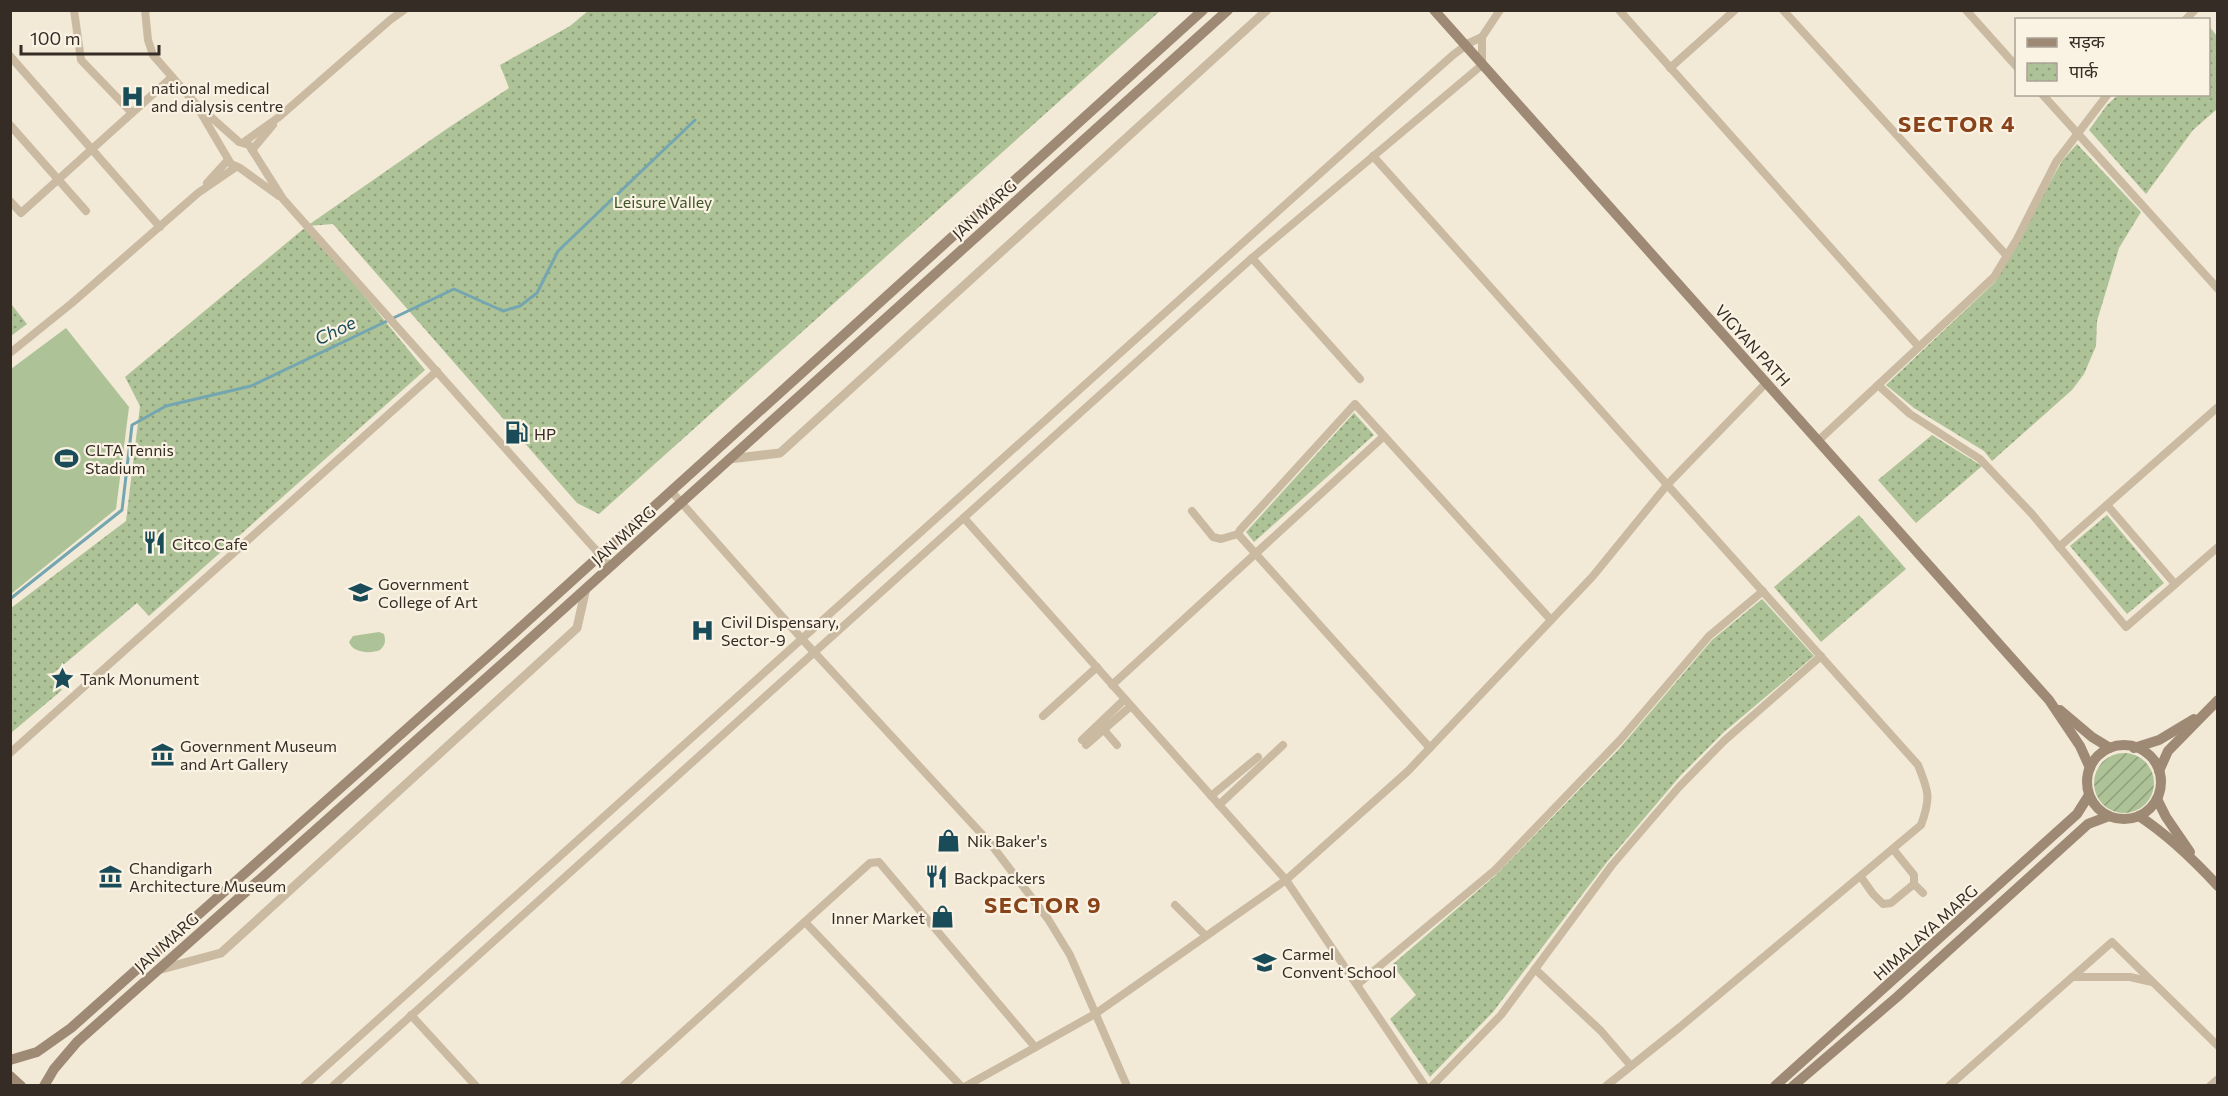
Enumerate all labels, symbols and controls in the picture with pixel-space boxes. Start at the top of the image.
scale bar [21,18,159,56]
legend [2015,18,2210,96]
text: 100 m [30,27,80,49]
text: सड़क [2069,30,2106,52]
text: पार्क [2069,60,2099,82]
place label: national medical and dialysis centre [151,78,283,115]
hospital icon: national medical and dialysis centre [120,83,146,109]
district label: SECTOR 4 [1898,110,2016,137]
street label: JAN MARG [948,175,1020,243]
park label: Leisure Valley [614,192,712,211]
street label: VIGYAN PATH [1711,300,1795,390]
water label: Choe [311,310,360,349]
fuel station icon: HP [503,420,529,446]
place label: HP [534,424,556,443]
place label: CLTA Tennis Stadium [85,440,174,477]
sports icon: CLTA Tennis Stadium [54,445,80,471]
street label: JAN MARG [587,501,659,569]
restaurant icon: Citco Cafe [141,530,167,556]
place label: Citco Cafe [172,534,248,553]
place label: Government College of Art [378,574,478,611]
school or university icon: Government College of Art [347,579,373,605]
place label: Civil Dispensary, Sector-9 [721,612,839,649]
hospital icon: Civil Dispensary, Sector-9 [690,617,716,643]
place icon: Tank Monument [49,665,75,691]
place label: Tank Monument [80,669,200,688]
place label: Government Museum and Art Gallery [180,736,337,773]
museum icon: Government Museum and Art Gallery [149,741,175,767]
shop icon: Nik Baker's [936,827,962,853]
place label: Nik Baker's [967,831,1047,850]
place label: Chandigarh Architecture Museum [129,858,286,895]
museum icon: Chandigarh Architecture Museum [98,863,124,889]
restaurant icon: Backpackers [923,864,949,890]
place label: Backpackers [954,868,1045,887]
street label: HIMALAYA MARG [1869,880,1981,984]
district label: SECTOR 9 [984,891,1102,918]
shop icon: Inner Market [930,904,956,930]
street label: JAN MARG [130,908,202,976]
place label: Inner Market [831,908,925,927]
place label: Carmel Convent School [1282,944,1396,981]
school or university icon: Carmel Convent School [1251,949,1277,975]

